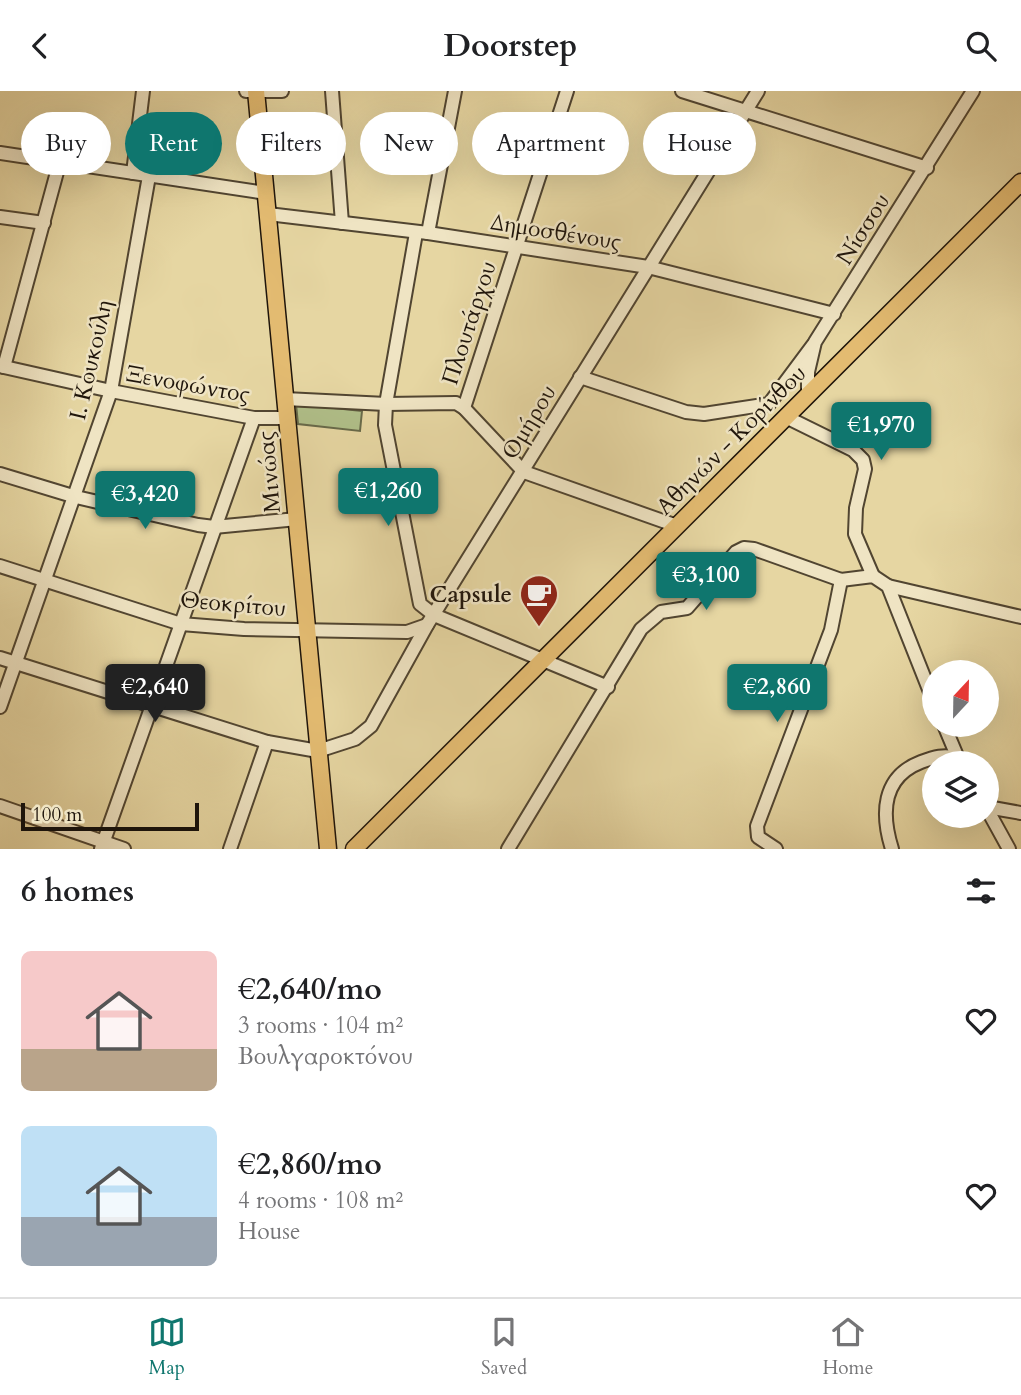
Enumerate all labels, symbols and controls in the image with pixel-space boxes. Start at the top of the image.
text: Doorstep [444,24,577,68]
icon: back [21,27,59,65]
icon: search [962,27,1000,65]
chip: Buy [21,112,111,175]
chip: Rent [125,112,222,175]
chip: Filters [236,112,346,175]
chip: New [360,112,458,175]
chip: Apartment [472,112,629,175]
chip: House [643,112,756,175]
street label: Νίσσου [829,187,897,271]
street label: Δημοσθένους [489,206,624,258]
street label: Πλουτάρχου [434,257,504,389]
street label: Ι. Κουκούλη [62,297,120,423]
street label: Ξενοφώντος [124,358,252,410]
street label: Αθηνών - Κορίνθου [649,358,813,522]
street label: Ομήρου [495,379,563,465]
pin: €1,970 [824,403,938,462]
text: €1,970 [847,409,915,440]
street label: Μινώας [250,430,288,514]
pin: €1,260 [331,469,445,528]
pin: €3,420 [88,471,202,531]
text: €1,260 [354,475,422,506]
text: €3,420 [111,478,179,509]
pin: €3,100 [649,553,763,612]
text: €3,100 [672,559,740,590]
cafe icon: Capsule [518,573,560,628]
place label: Capsule [430,579,512,610]
street label: Θεοκρίτου [179,584,287,624]
north arrow [922,660,999,737]
map controls [922,660,999,828]
pin: €2,640 [98,665,212,724]
pin: €2,860 [720,665,834,724]
text: €2,640 [121,671,189,702]
text: €2,860 [743,671,811,702]
button: layers [922,751,999,828]
scale bar [21,800,200,832]
text: 100 m [32,802,82,828]
text: 6 homes [21,871,134,912]
icon: filters [962,872,1000,910]
text: €2,640/mo [238,969,382,1010]
icon: home [77,979,161,1063]
icon: heart [962,1002,1000,1040]
text: 3 rooms · 104 m² [238,1010,403,1041]
text: Βουλγαροκτόνου [238,1041,413,1072]
text: €2,860/mo [238,1144,382,1185]
icon: home [77,1154,161,1238]
icon: heart [962,1177,1000,1215]
text: 4 rooms · 108 m² [238,1185,403,1216]
text: House [238,1216,300,1247]
tab: Map [148,1313,186,1381]
tab: Saved [481,1313,527,1381]
tab: Home [822,1313,873,1381]

